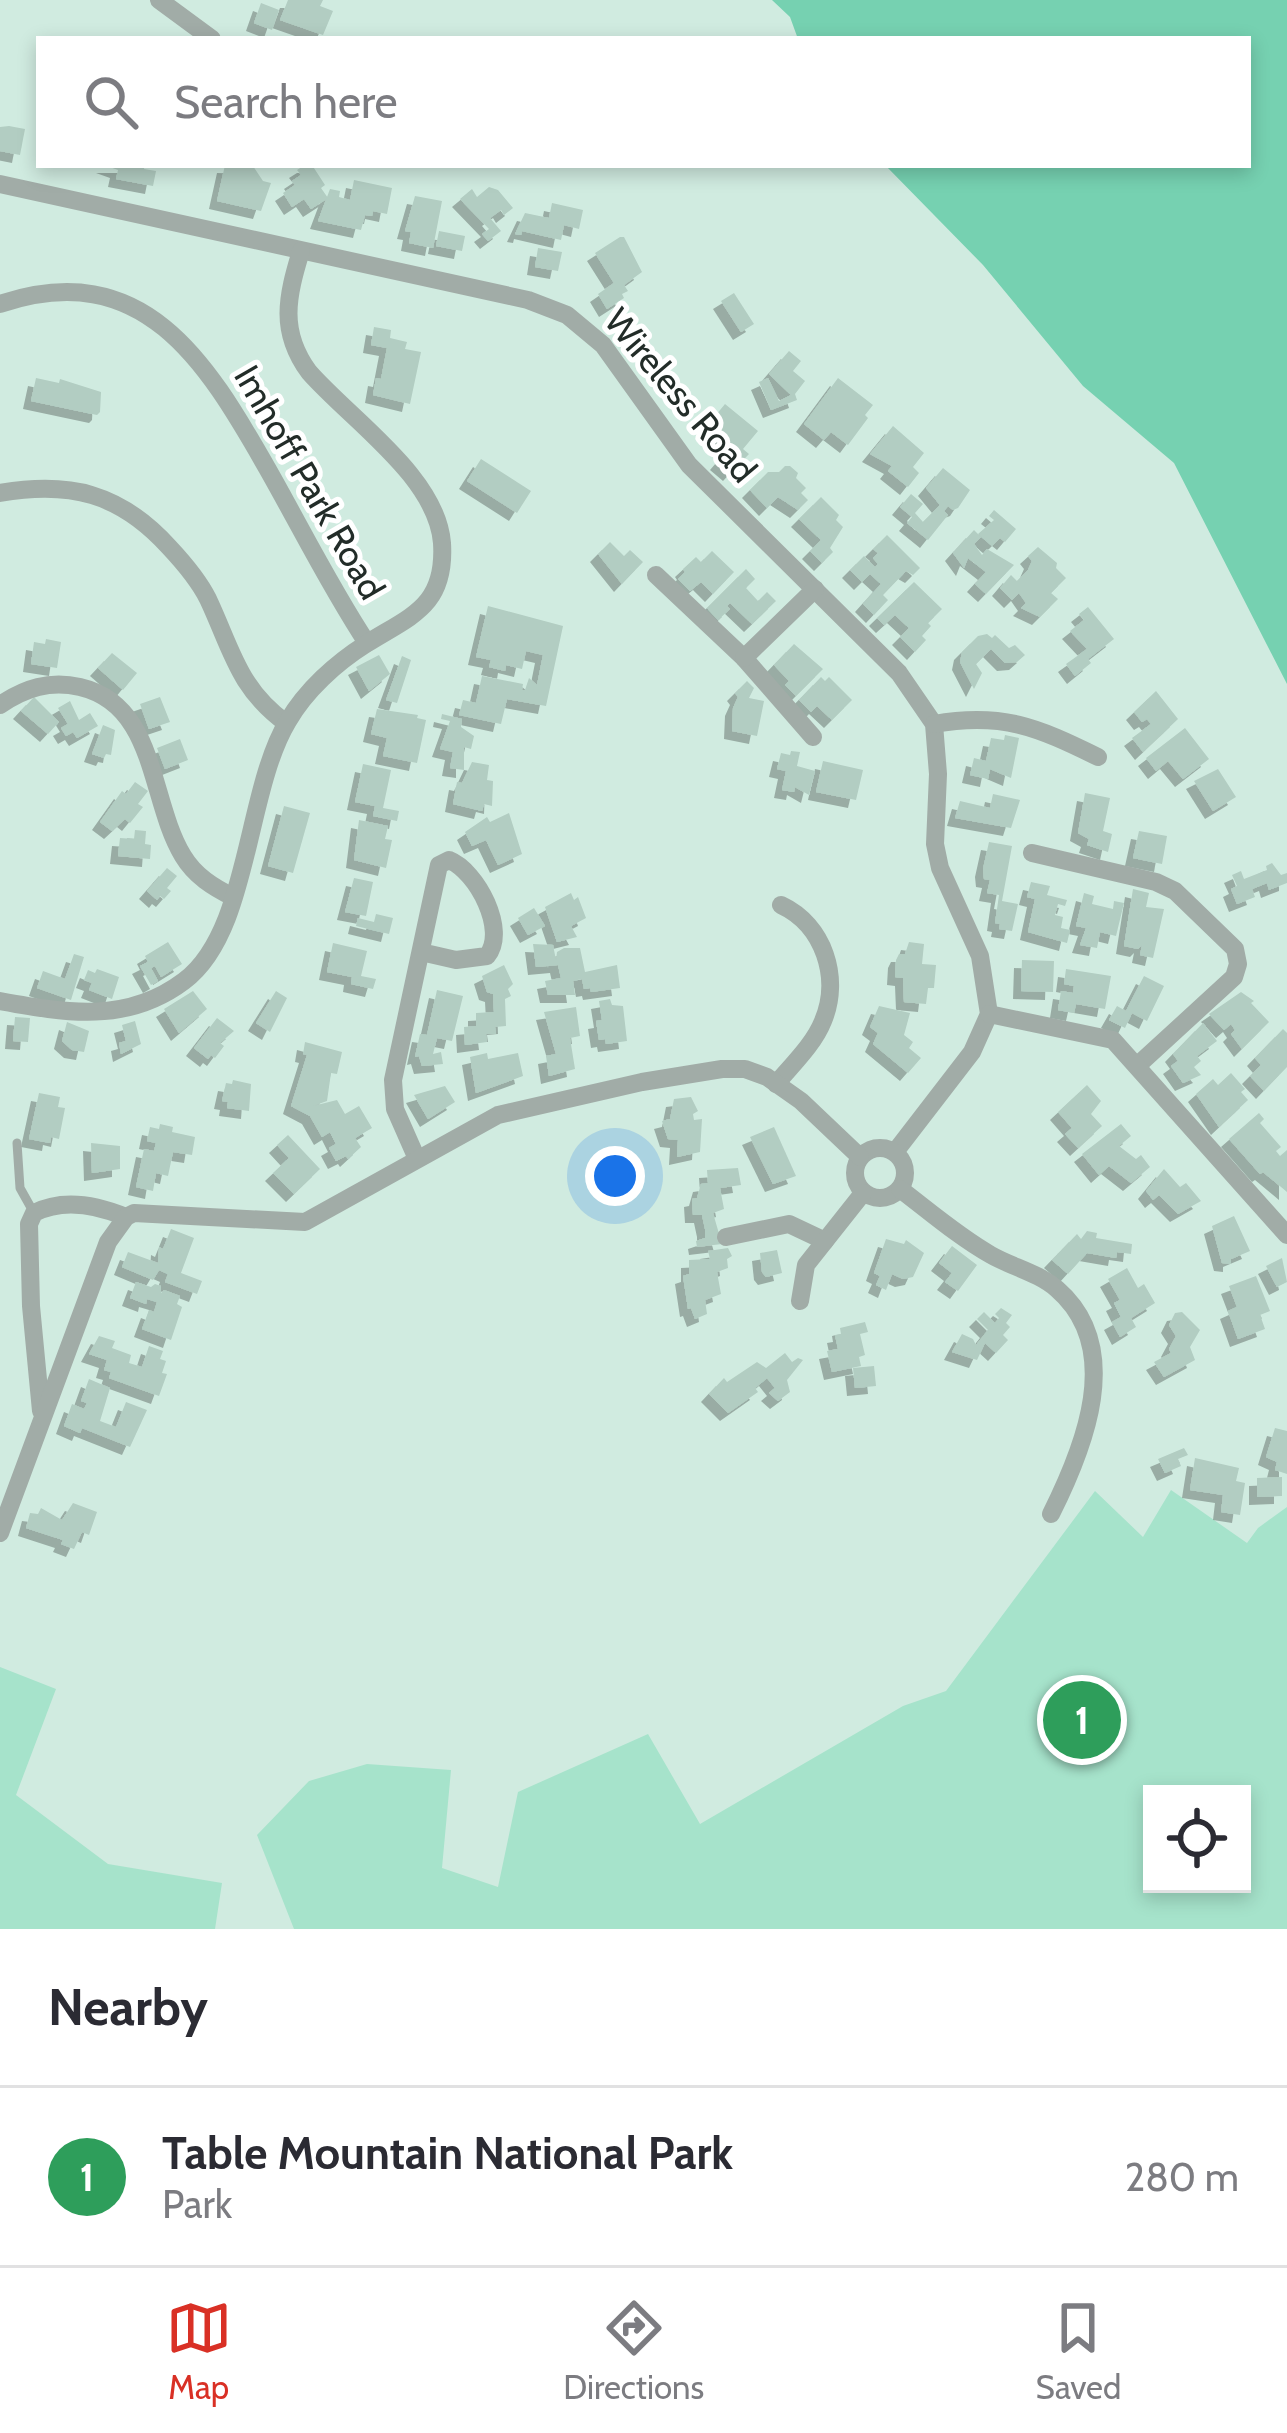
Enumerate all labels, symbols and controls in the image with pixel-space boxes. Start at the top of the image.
search box [36,36,1251,168]
icon: search [78,69,144,135]
text: Search here [174,75,398,129]
street label: Wireless Road [595,299,767,491]
street label: Imhoff Park Road [225,357,395,607]
your location [585,1146,645,1206]
pin: 1 [1043,1675,1121,1765]
map controls [1143,1785,1251,1893]
button: locate [1143,1785,1251,1893]
text: Nearby [48,1976,208,2038]
text: Table Mountain National Park [162,2126,733,2180]
text: 1 [80,2153,94,2201]
text: 280 m [1125,2153,1239,2201]
text: Park [162,2180,232,2228]
tab: Map [166,2295,232,2407]
tab: Directions [563,2295,704,2407]
tab: Saved [1036,2295,1121,2407]

